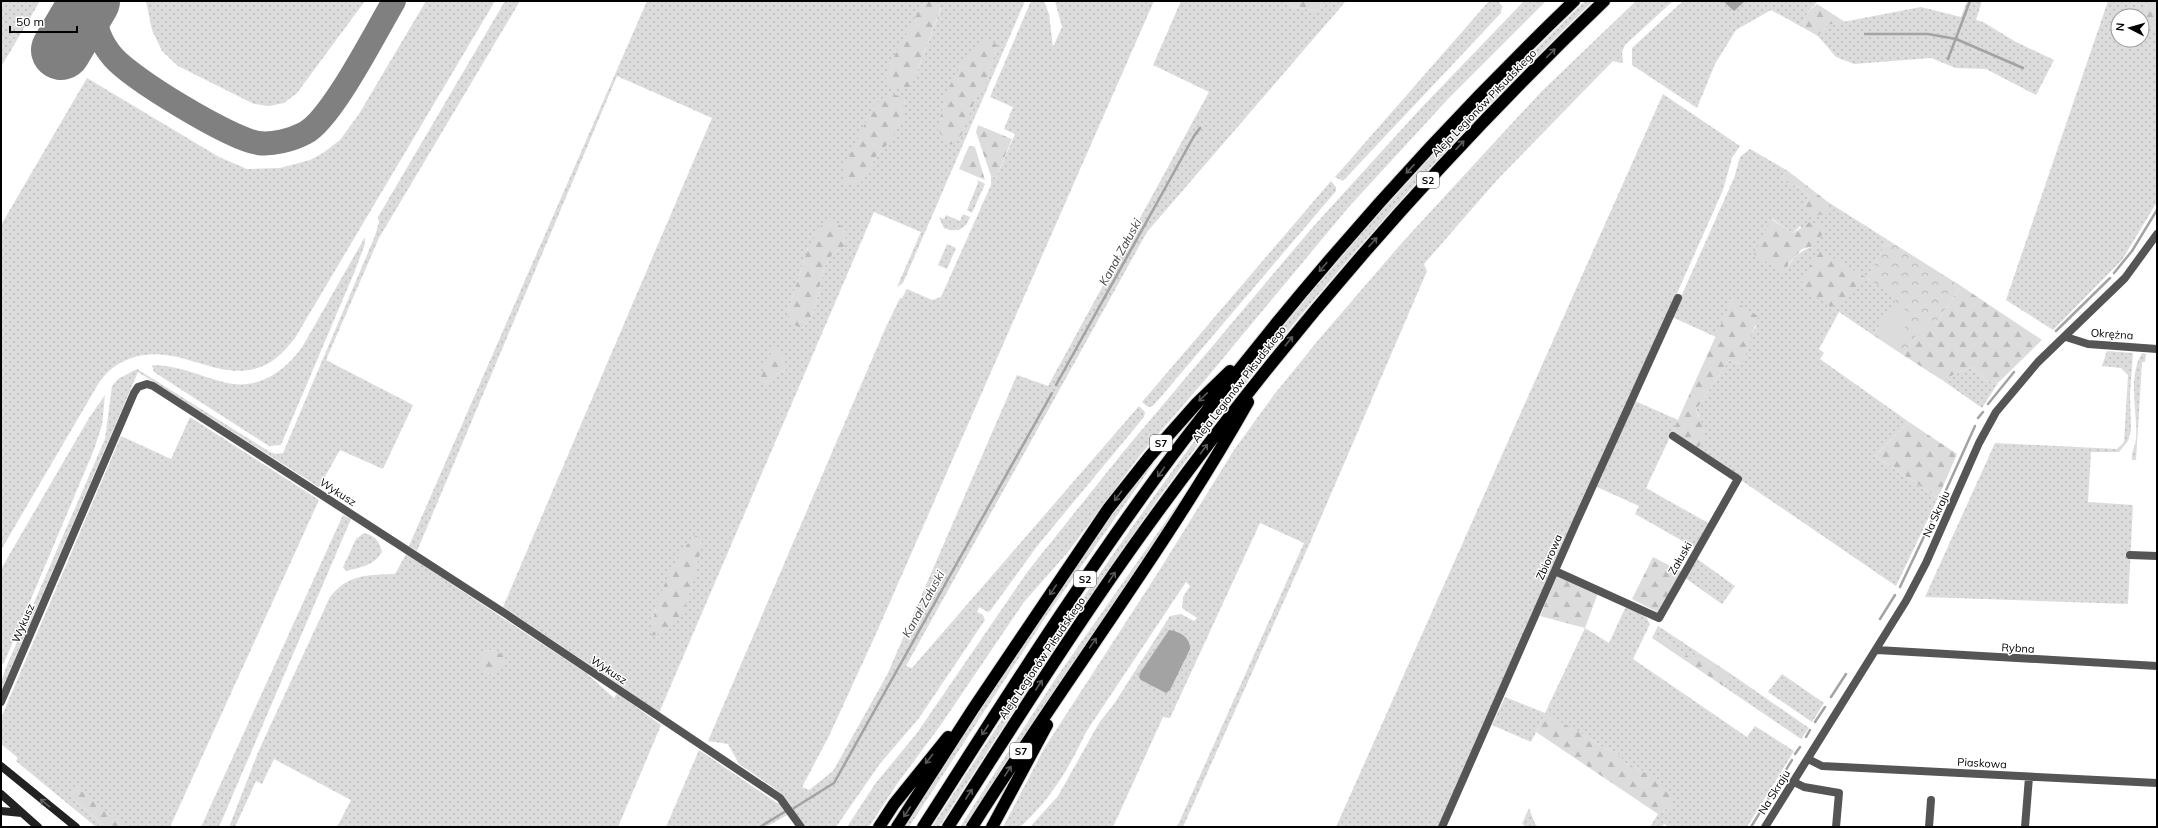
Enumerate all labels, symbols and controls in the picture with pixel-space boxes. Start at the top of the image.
scale bar [10,8,77,34]
north arrow [2110,8,2150,48]
text: 50 m [16,14,44,29]
text: N [2113,22,2127,32]
street label: Aleja Legionów Piłsudskiego [1429,46,1539,160]
one-way arrow [1546,48,1556,57]
one-way arrow [1455,141,1464,151]
one-way arrow [1405,164,1415,174]
road number: S2 [1417,172,1439,188]
water label: Kanał Załuski [1095,216,1145,288]
one-way arrow [1368,237,1377,247]
one-way arrow [1319,262,1328,273]
street label: Aleja Legionów Piłsudskiego [1189,323,1289,445]
street label: Okrężna [2090,326,2134,342]
one-way arrow [1285,336,1294,347]
one-way arrow [1198,392,1208,402]
road number: S7 [1150,435,1172,451]
one-way arrow [1200,444,1209,455]
one-way arrow [1157,466,1165,477]
street label: Wykusz [317,475,359,509]
street label: Na Skraju [1919,488,1953,540]
one-way arrow [1114,490,1122,501]
street label: Zbiorowa [1533,532,1565,582]
street label: Załuski [1665,539,1695,577]
water label: Kanał Załuski [898,568,948,640]
road number: S2 [1074,571,1096,587]
one-way arrow [1108,572,1116,583]
one-way arrow [1049,584,1057,595]
street label: Aleja Legionów Piłsudskiego [996,594,1088,722]
street label: Wykusz [9,601,38,645]
one-way arrow [1089,638,1097,649]
street label: Rybna [2001,640,2035,656]
street label: Wykusz [588,653,630,687]
one-way arrow [1035,680,1043,691]
one-way arrow [981,724,989,736]
road number: S7 [1010,743,1032,759]
one-way arrow [925,754,933,765]
street label: Piaskowa [1957,755,2007,771]
one-way arrow [1004,765,1013,776]
street label: Na Skraju [1755,767,1793,817]
one-way arrow [965,789,973,800]
one-way arrow [40,798,51,807]
one-way arrow [902,807,911,818]

